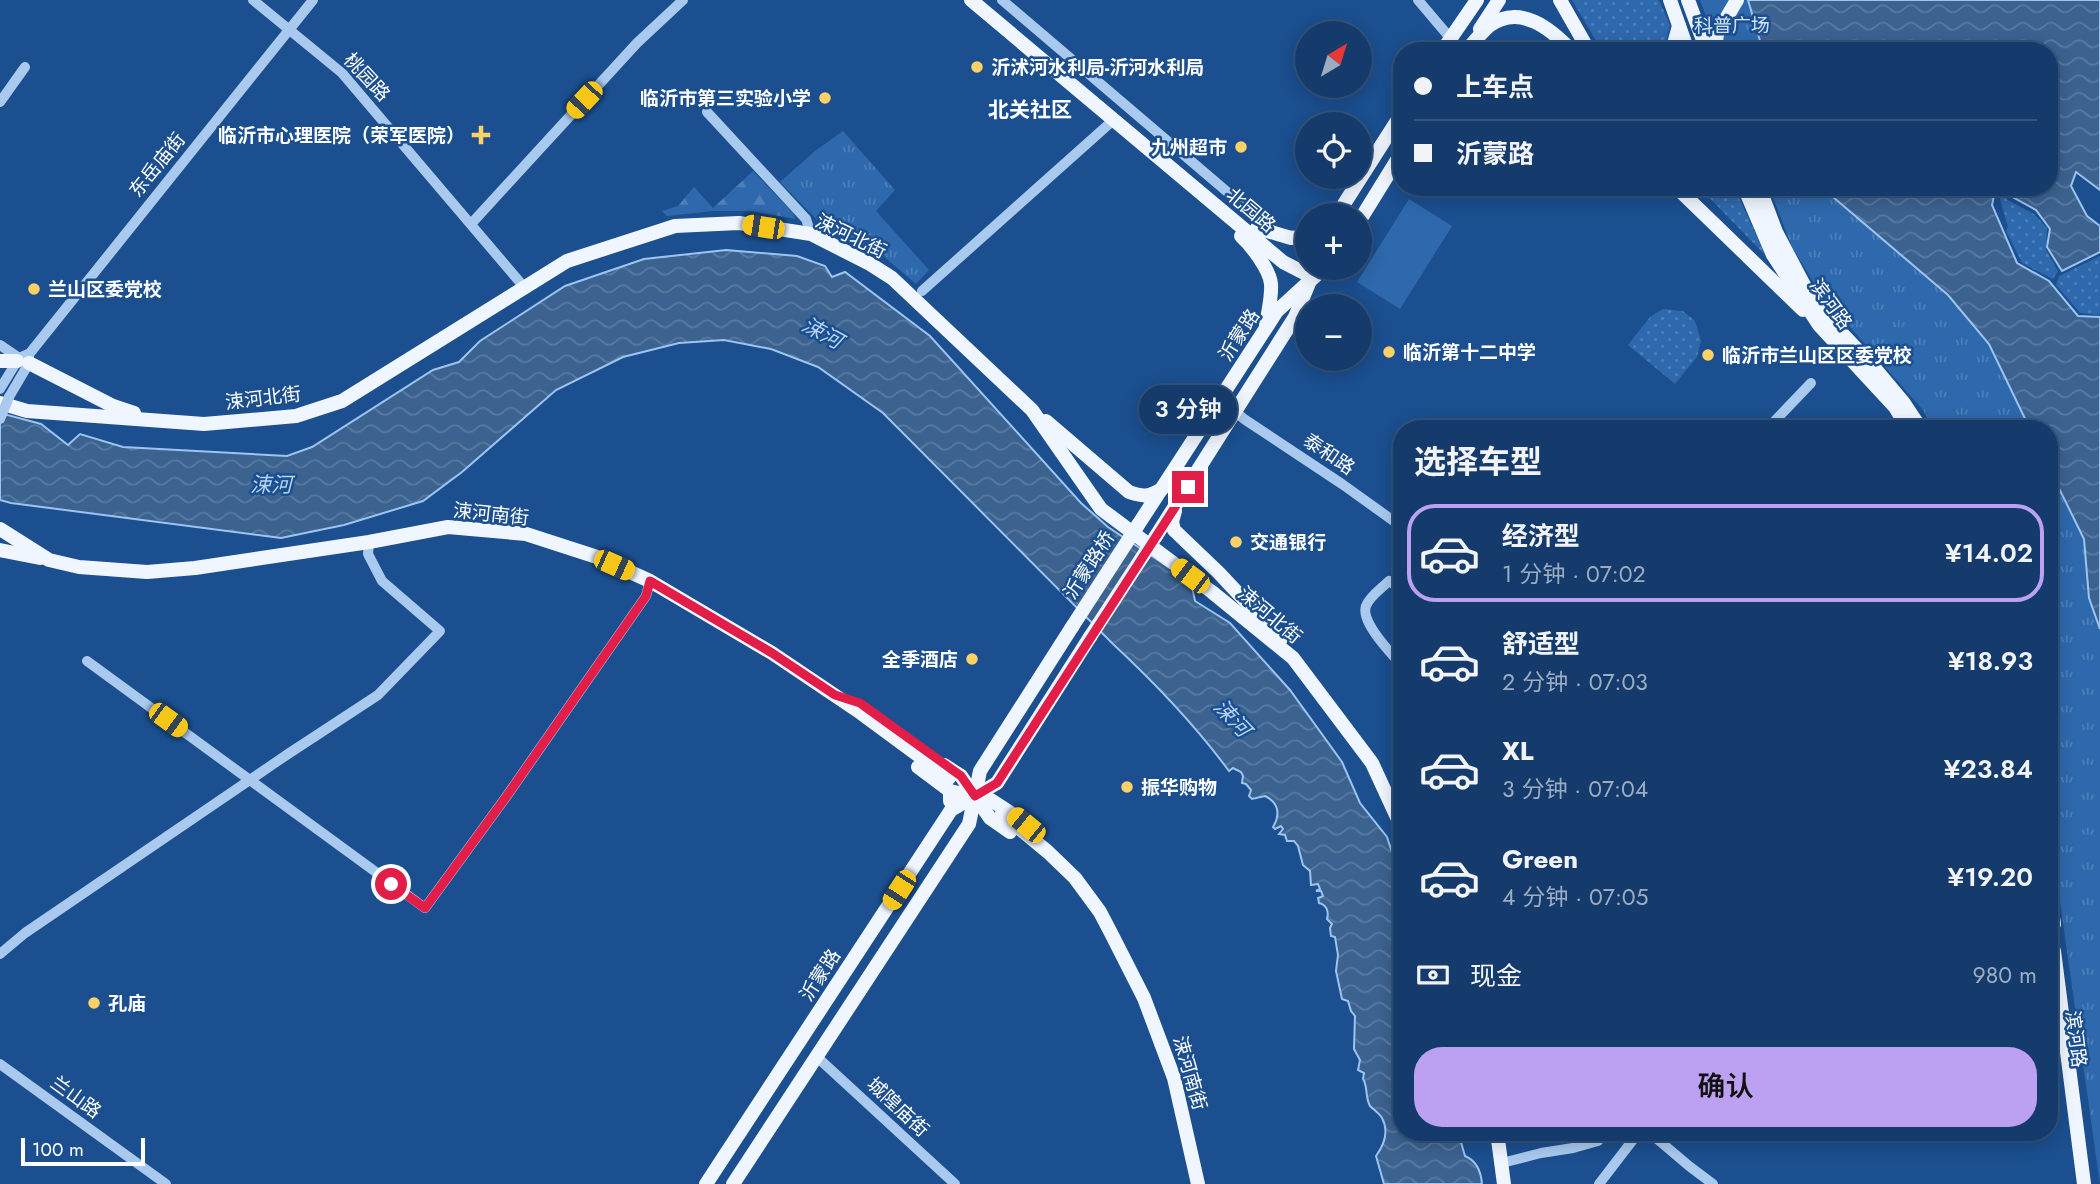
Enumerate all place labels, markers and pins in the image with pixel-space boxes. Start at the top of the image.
place label: 沂沭河水利局-沂河水利局 [991,54,1204,81]
marker: 沂沭河水利局-沂河水利局 [969,59,985,75]
place label: 临沂市第三实验小学 [640,85,811,112]
marker: 临沂市第三实验小学 [817,90,833,106]
place label: 临沂市心理医院（荣军医院） [218,122,465,149]
marker: 临沂市心理医院（荣军医院） [471,125,491,145]
place label: 九州超市 [1151,134,1227,161]
marker: 九州超市 [1233,139,1249,155]
place label: 兰山区委党校 [48,276,162,303]
marker: 兰山区委党校 [26,281,42,297]
place label: 临沂第十二中学 [1403,339,1536,366]
place label: 临沂市兰山区区委党校 [1722,342,1912,369]
marker: 临沂第十二中学 [1381,344,1397,360]
marker: 临沂市兰山区区委党校 [1700,347,1716,363]
place label: 交通银行 [1250,529,1326,556]
marker: 交通银行 [1228,534,1244,550]
place label: 全季酒店 [882,646,958,673]
marker: 全季酒店 [964,651,980,667]
place label: 振华购物 [1141,774,1217,801]
marker: 振华购物 [1119,779,1135,795]
place label: 孔庙 [108,990,146,1017]
marker: 孔庙 [86,995,102,1011]

